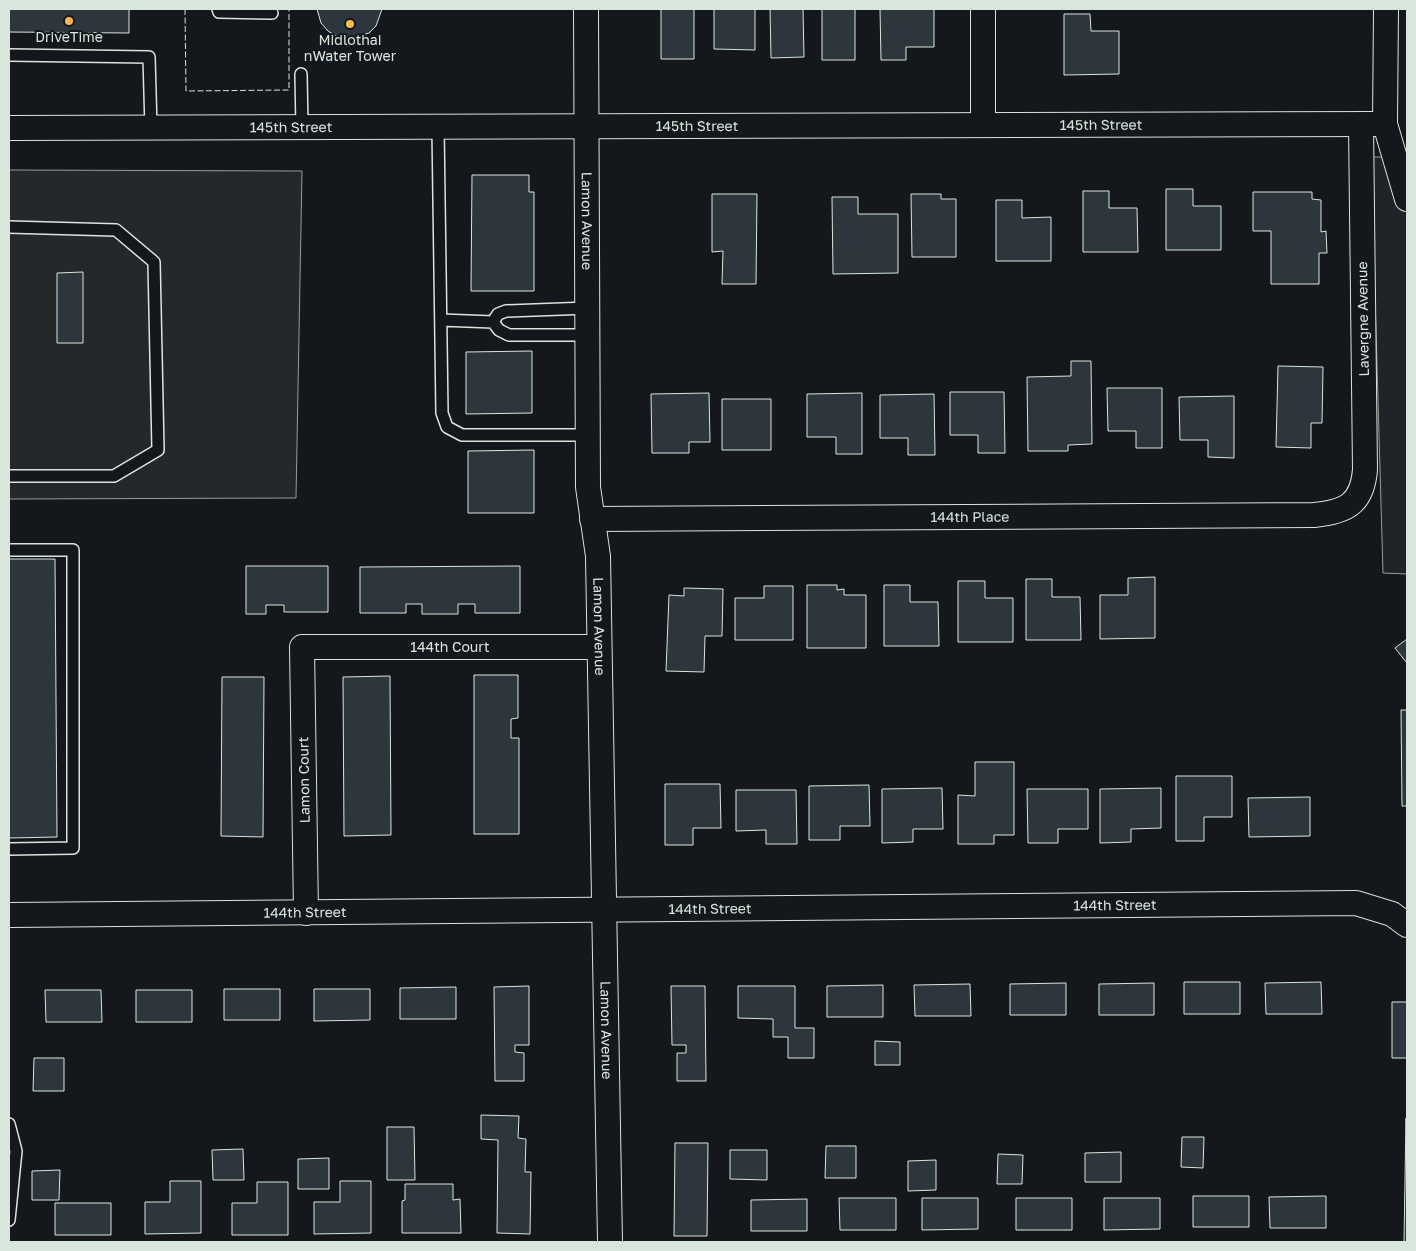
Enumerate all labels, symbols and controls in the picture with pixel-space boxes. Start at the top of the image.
marker: DriveTime [63,15,75,27]
marker: Midlothai nWater Tower [344,18,356,30]
place label: DriveTime [35,28,103,45]
place label: Midlothai nWater Tower [304,31,397,64]
street label: 145th Street [1060,116,1142,133]
street label: 145th Street [656,117,738,134]
street label: 145th Street [250,118,332,135]
street label: Lamon Avenue [579,172,596,270]
street label: Lavergne Avenue [1353,261,1372,377]
street label: 144th Place [930,508,1010,525]
street label: Lamon Avenue [590,577,609,676]
street label: 144th Court [410,638,490,655]
street label: Lamon Court [294,737,313,823]
street label: 144th Street [1073,896,1157,914]
street label: 144th Street [668,899,752,917]
street label: 144th Street [263,903,347,921]
street label: Lamon Avenue [597,981,616,1080]

